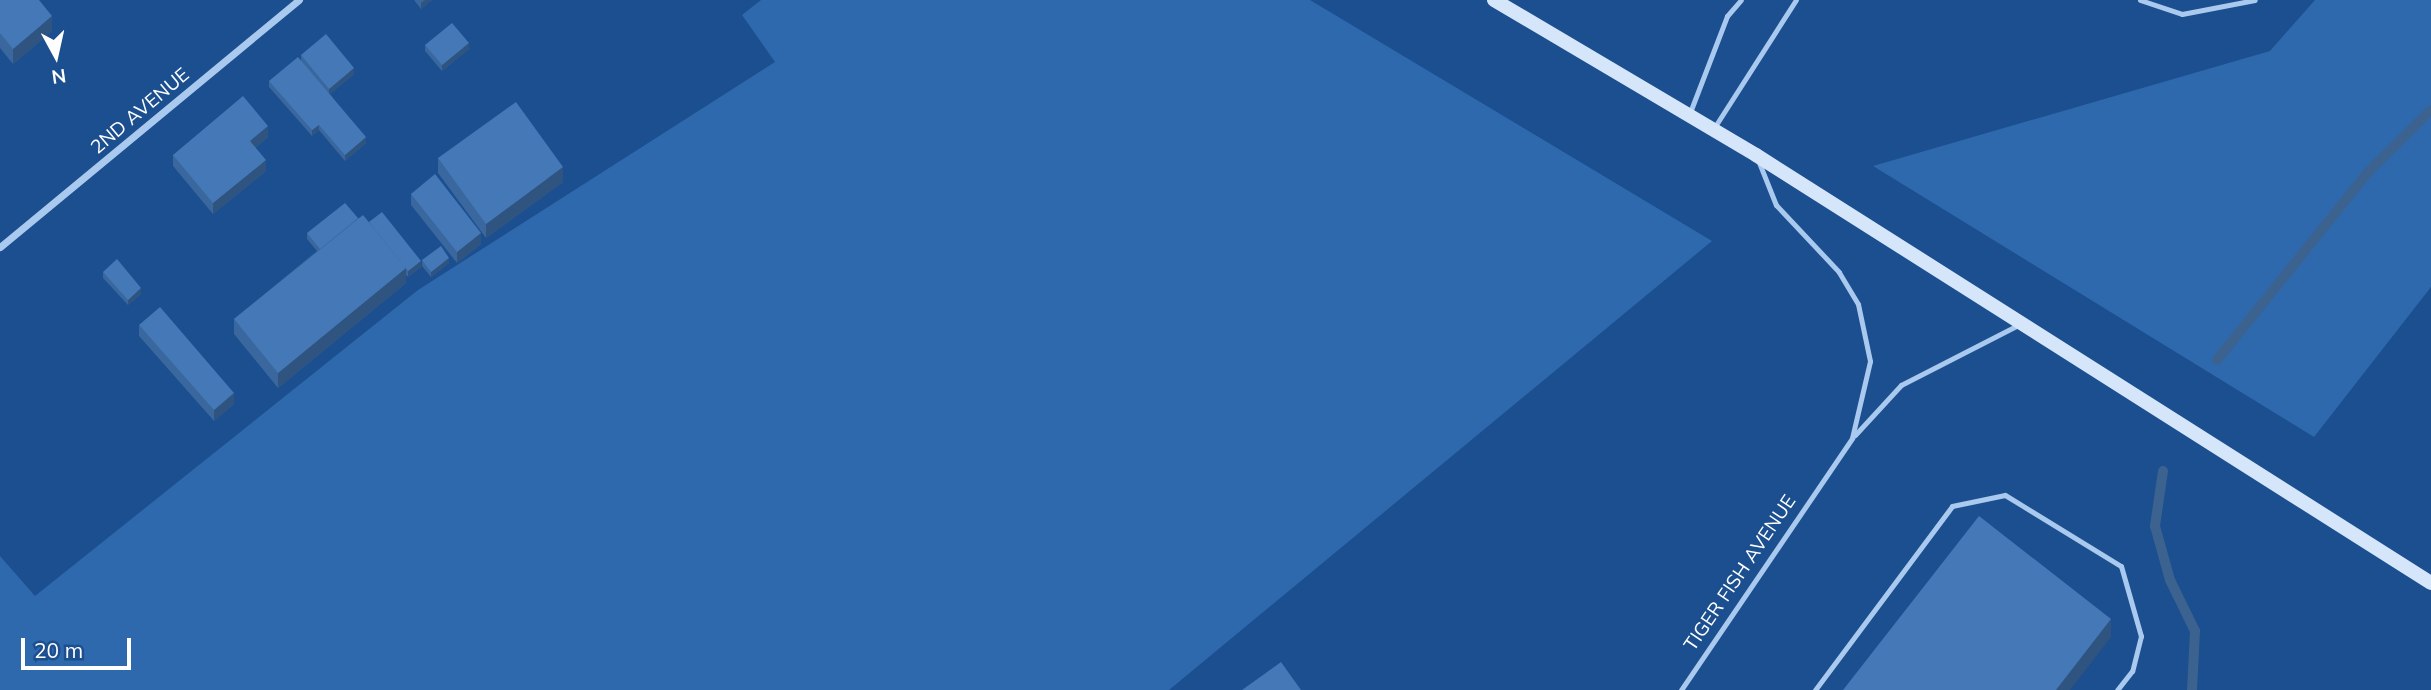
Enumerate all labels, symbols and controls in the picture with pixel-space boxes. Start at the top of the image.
north arrow [21,21,91,91]
street label: 2ND AVENUE [86,63,194,159]
text: N [50,64,68,90]
street label: TIGER FISH AVENUE [1679,491,1801,655]
scale bar [24,624,135,668]
text: 20 m [34,637,83,663]

